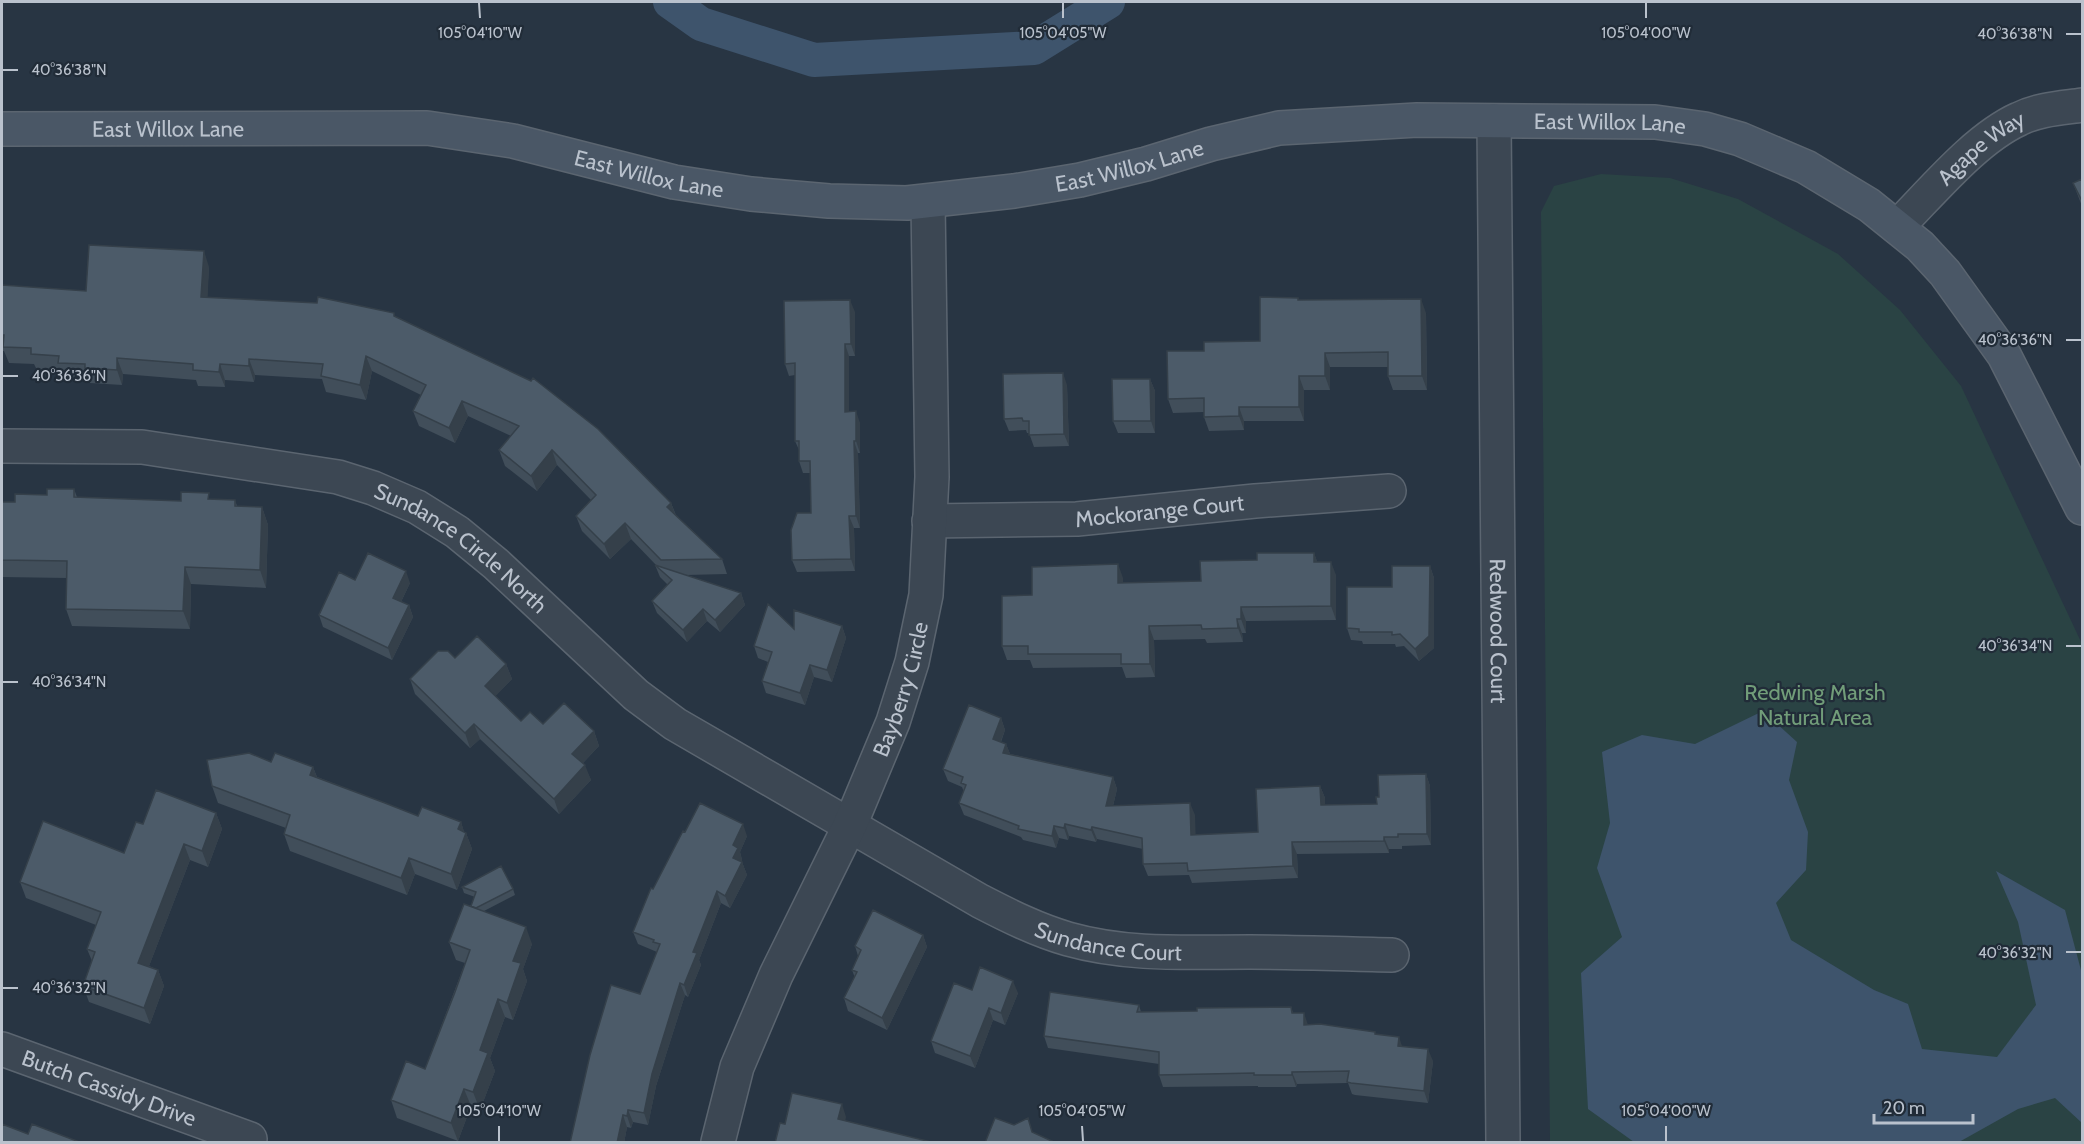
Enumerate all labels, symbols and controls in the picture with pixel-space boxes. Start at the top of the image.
text: 105°04'10"W [438,24,523,42]
text: 105°04'05"W [1020,24,1107,42]
text: 105°04'00"W [1601,24,1691,42]
text: 40°36'38"N [1977,25,2053,43]
text: 40°36'38"N [31,61,107,79]
street label: Agape Way [1931,105,2029,191]
street label: East Willox Lane [1534,107,1688,140]
street label: East Willox Lane [92,115,244,142]
street label: East Willox Lane [1053,134,1207,197]
street label: East Willox Lane [572,144,725,203]
text: 40°36'36"N [1978,331,2052,349]
text: 40°36'36"N [32,367,106,385]
street label: Sundance Circle North [370,477,553,619]
street label: Mockorange Court [1074,489,1246,533]
street label: Redwood Court [1484,558,1513,704]
street label: Bayberry Circle [867,619,934,760]
text: 40°36'34"N [1978,637,2052,655]
text: 40°36'34"N [32,673,106,691]
park label: Redwing Marsh Natural Area [1744,679,1886,731]
street label: Sundance Court [1031,915,1183,966]
text: 40°36'32"N [1978,944,2052,962]
text: 40°36'32"N [32,979,106,997]
street label: Butch Cassidy Drive [18,1044,200,1132]
scale bar [1874,1087,1973,1125]
text: 20 m [1883,1097,1925,1119]
text: 105°04'10"W [457,1102,542,1120]
text: 105°04'05"W [1039,1102,1126,1120]
text: 105°04'00"W [1621,1102,1711,1120]

